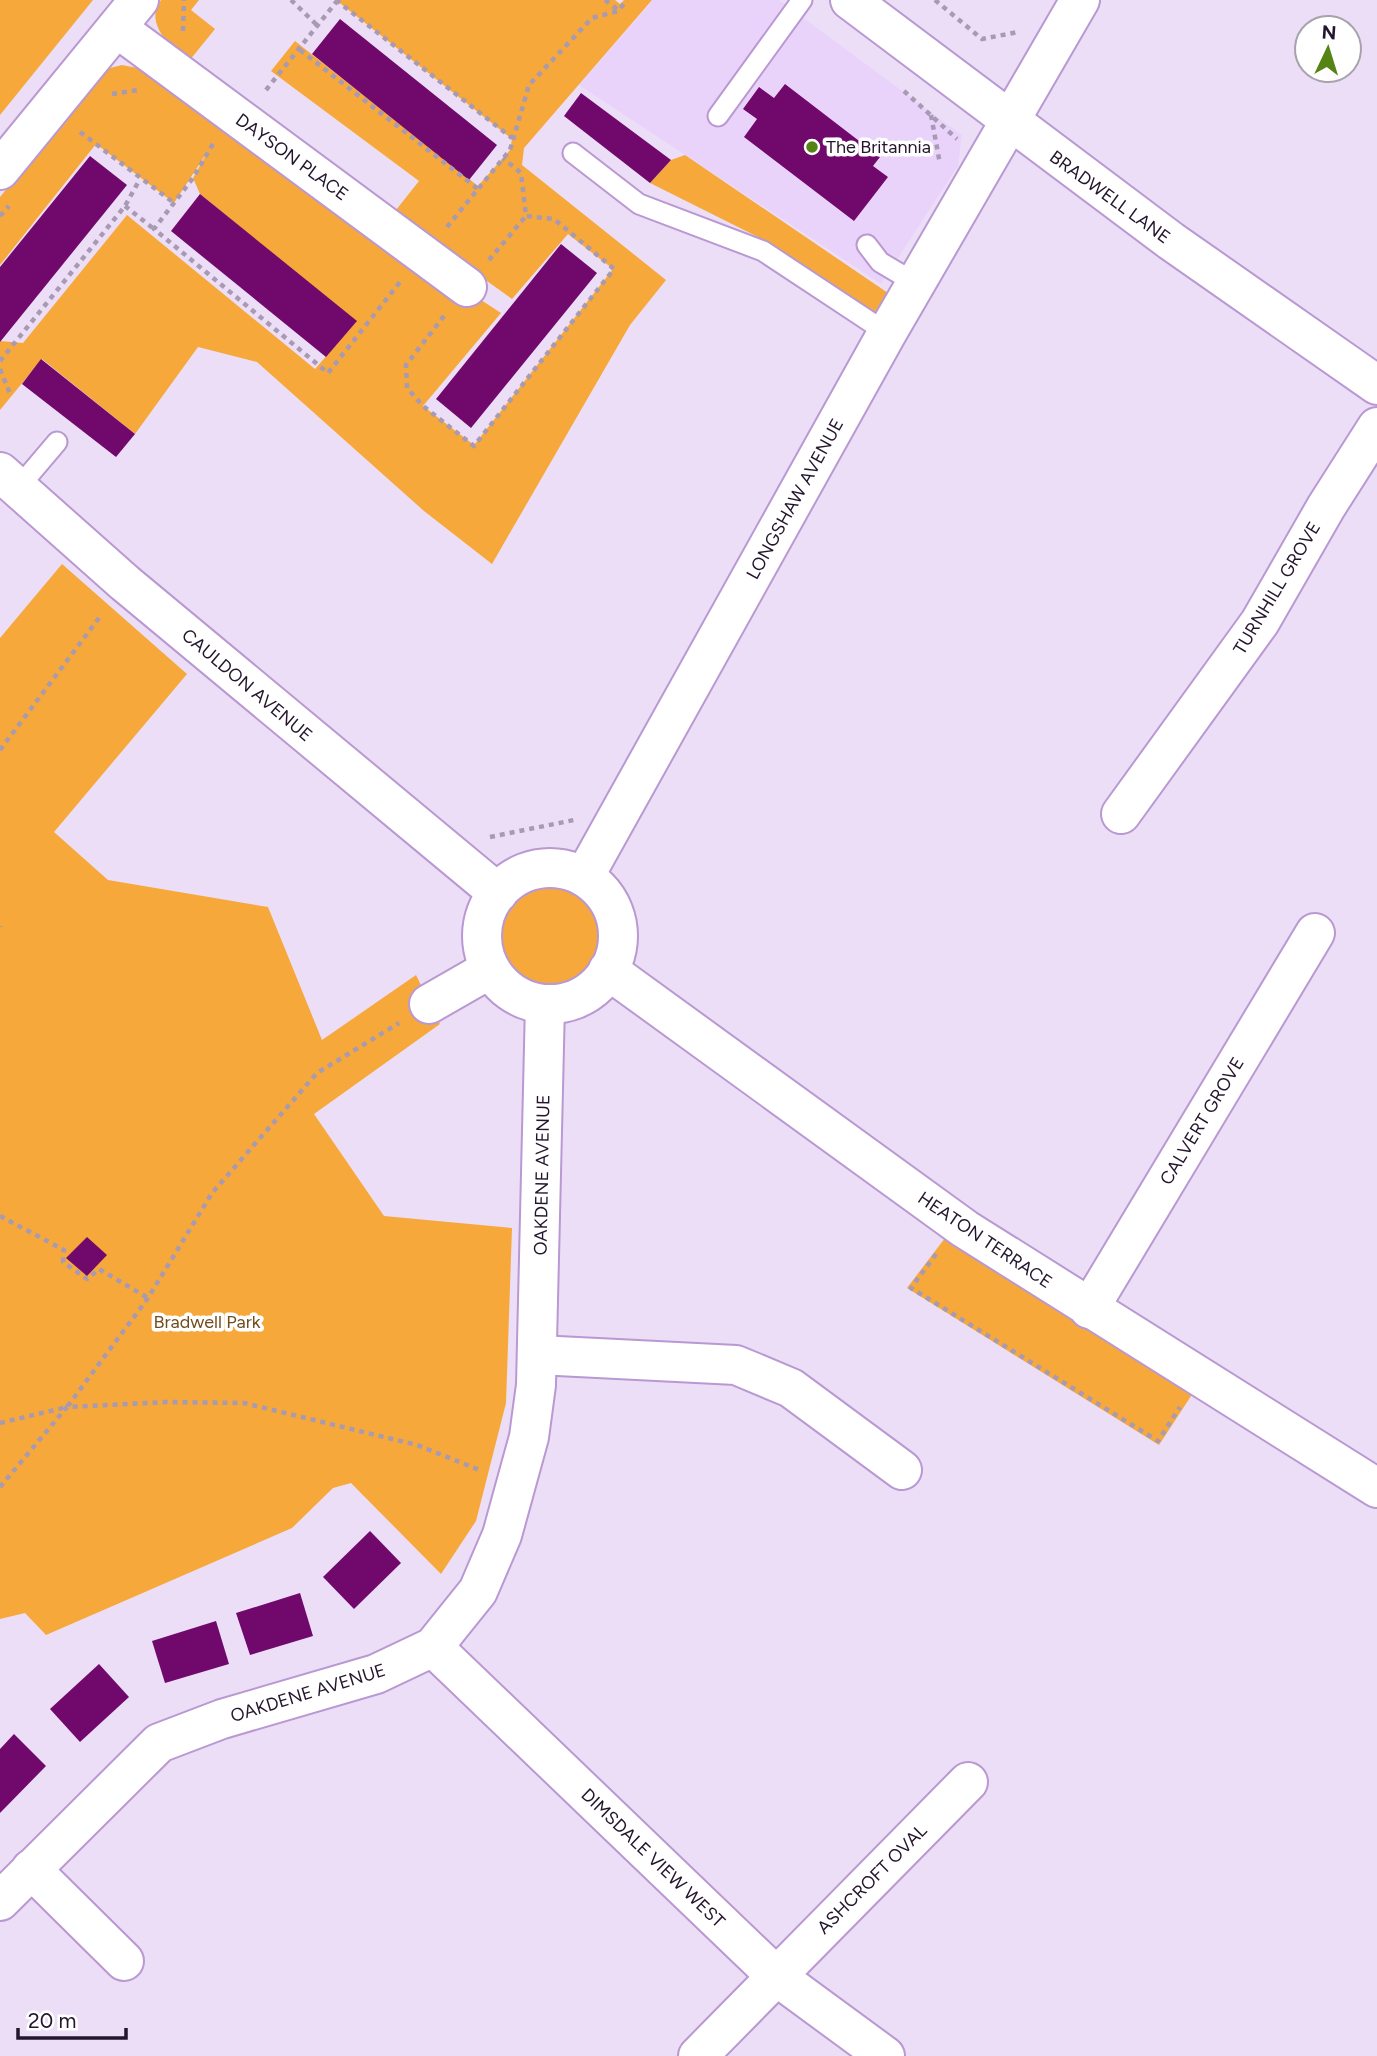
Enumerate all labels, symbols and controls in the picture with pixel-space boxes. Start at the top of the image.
north arrow [1293,14,1363,84]
text: N [1321,21,1337,45]
street label: DAYSON PLACE [231,109,353,205]
place label: The Britannia [826,136,931,158]
marker: The Britannia [804,139,820,155]
street label: BRADWELL LANE [1045,146,1175,248]
street label: LONGSHAW AVENUE [742,415,848,583]
street label: TURNHILL GROVE [1229,517,1325,659]
street label: CAULDON AVENUE [177,624,317,746]
street label: CALVERT GROVE [1155,1053,1249,1189]
street label: OAKDENE AVENUE [530,1094,554,1256]
street label: HEATON TERRACE [914,1187,1056,1293]
park label: Bradwell Park [153,1311,261,1333]
street label: OAKDENE AVENUE [228,1659,388,1727]
street label: DIMSDALE VIEW WEST [577,1784,729,1932]
street label: ASHCROFT OVAL [813,1819,932,1938]
scale bar [18,1996,126,2040]
text: 20 m [28,2008,76,2033]

